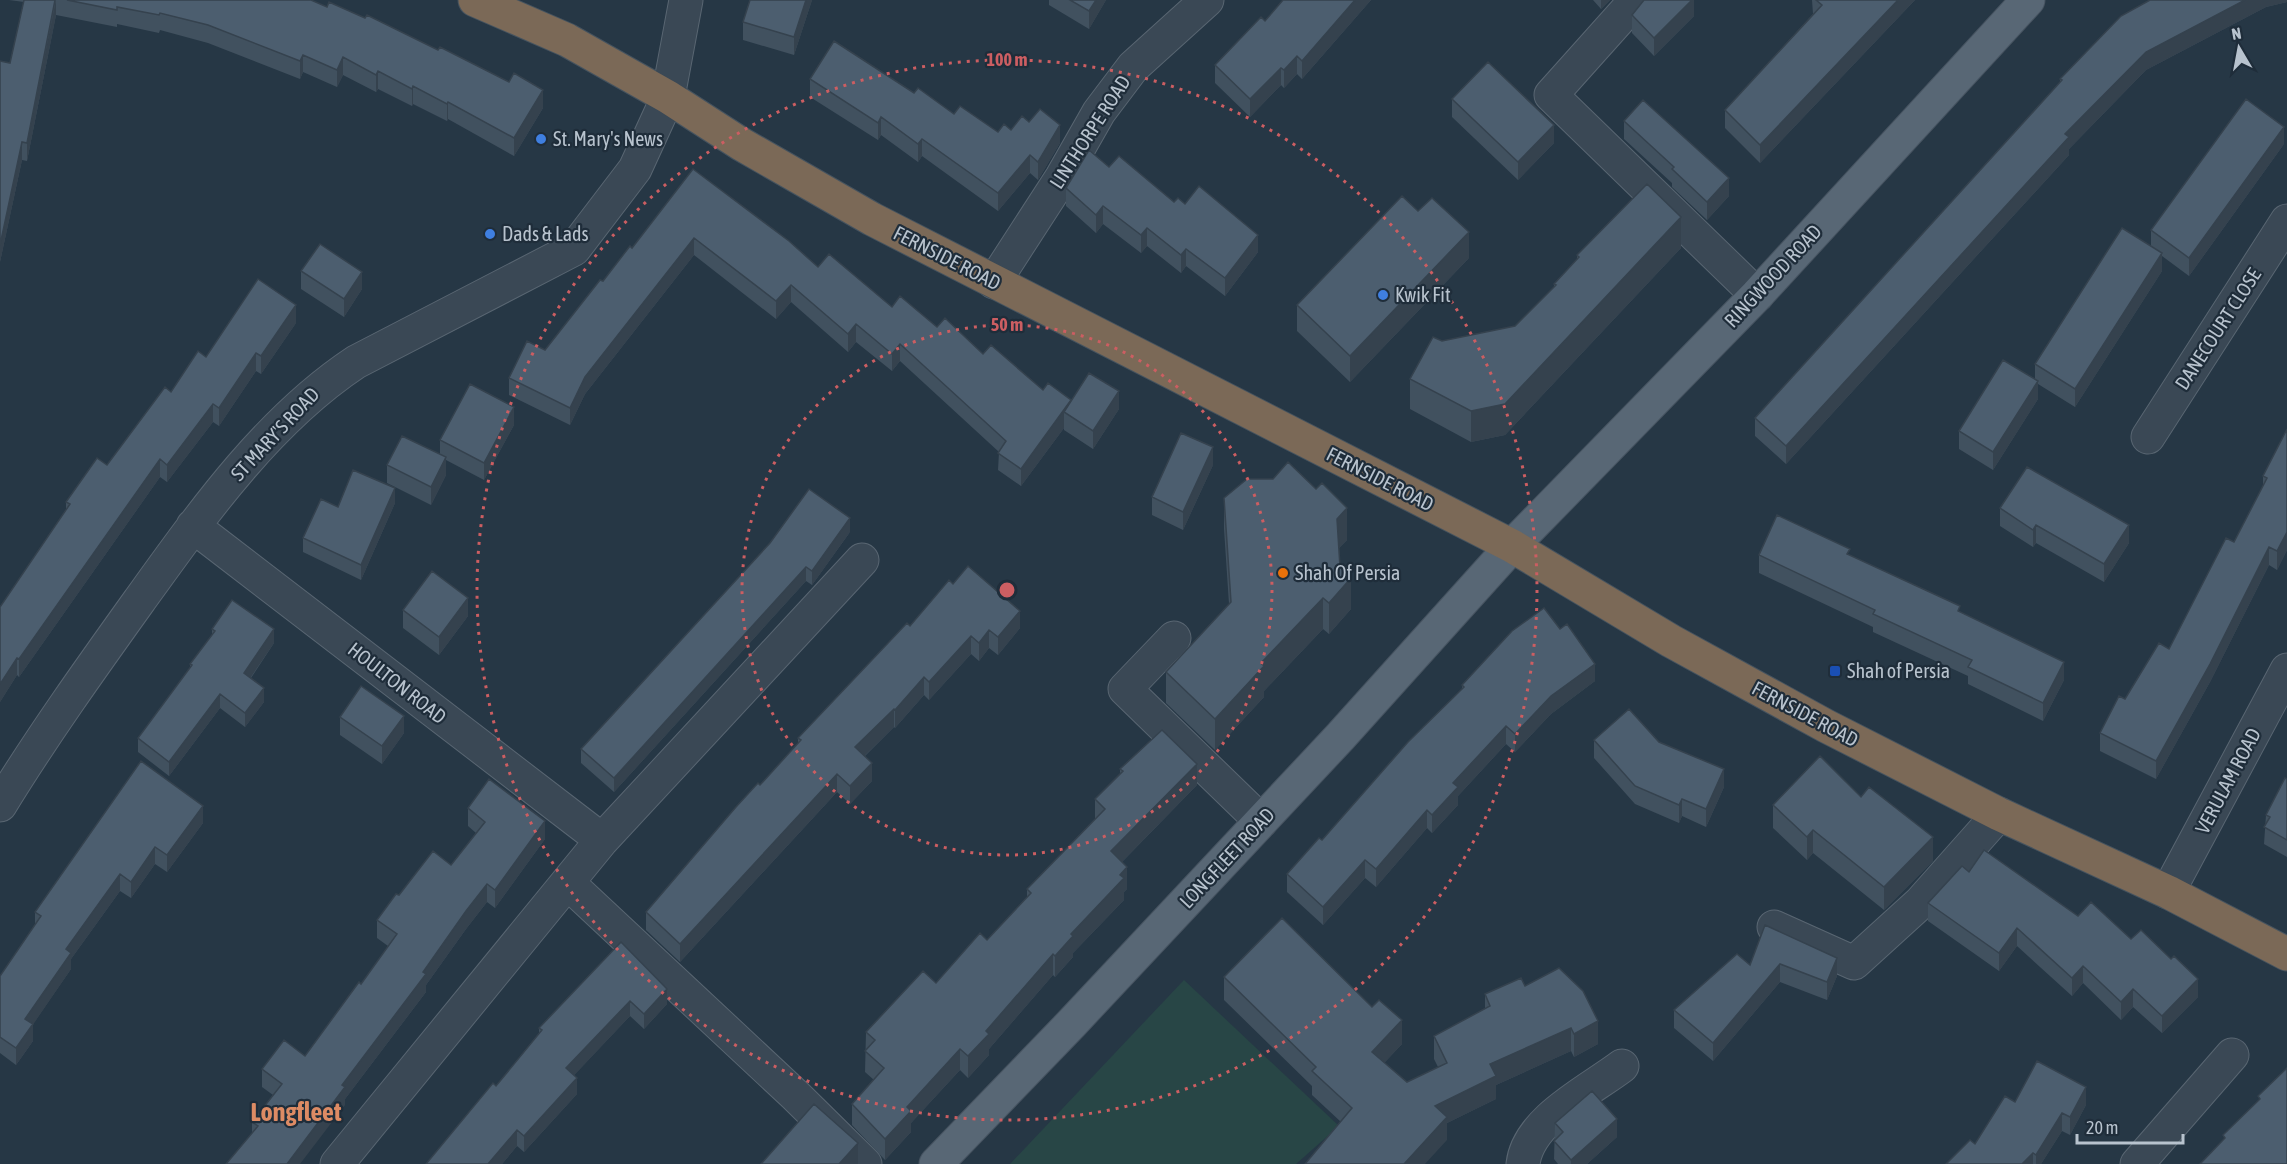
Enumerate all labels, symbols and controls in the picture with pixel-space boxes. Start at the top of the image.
north arrow [2209,18,2269,78]
text: N [2230,24,2243,43]
text: 100 m [987,49,1027,70]
street label: LINTHORPE ROAD [1044,71,1135,193]
place label: St. Mary's News [553,127,663,150]
marker: St. Mary's News [534,132,548,146]
street label: RINGWOOD ROAD [1719,220,1826,332]
street label: FERNSIDE ROAD [890,221,1004,294]
place label: Dads & Lads [502,222,589,245]
marker: Dads & Lads [483,227,497,241]
street label: DANECOURT CLOSE [2170,263,2266,394]
place label: Kwik Fit [1395,283,1451,306]
marker: Kwik Fit [1376,288,1390,302]
text: 50 m [991,314,1023,335]
street label: ST MARY'S ROAD [226,382,324,485]
street label: FERNSIDE ROAD [1323,442,1437,515]
place label: Shah Of Persia [1295,561,1400,584]
marker: Shah Of Persia [1276,566,1290,580]
centre of rings [997,580,1017,600]
street label: HOULTON ROAD [344,637,451,728]
place label: Shah of Persia [1847,659,1950,682]
marker: Shah of Persia [1828,664,1842,678]
street label: FERNSIDE ROAD [1748,676,1862,751]
street label: VERULAM ROAD [2190,724,2265,837]
street label: LONGFLEET ROAD [1174,803,1279,912]
district label: Longfleet [251,1097,342,1127]
scale bar [2077,1107,2184,1145]
text: 20 m [2086,1117,2118,1138]

